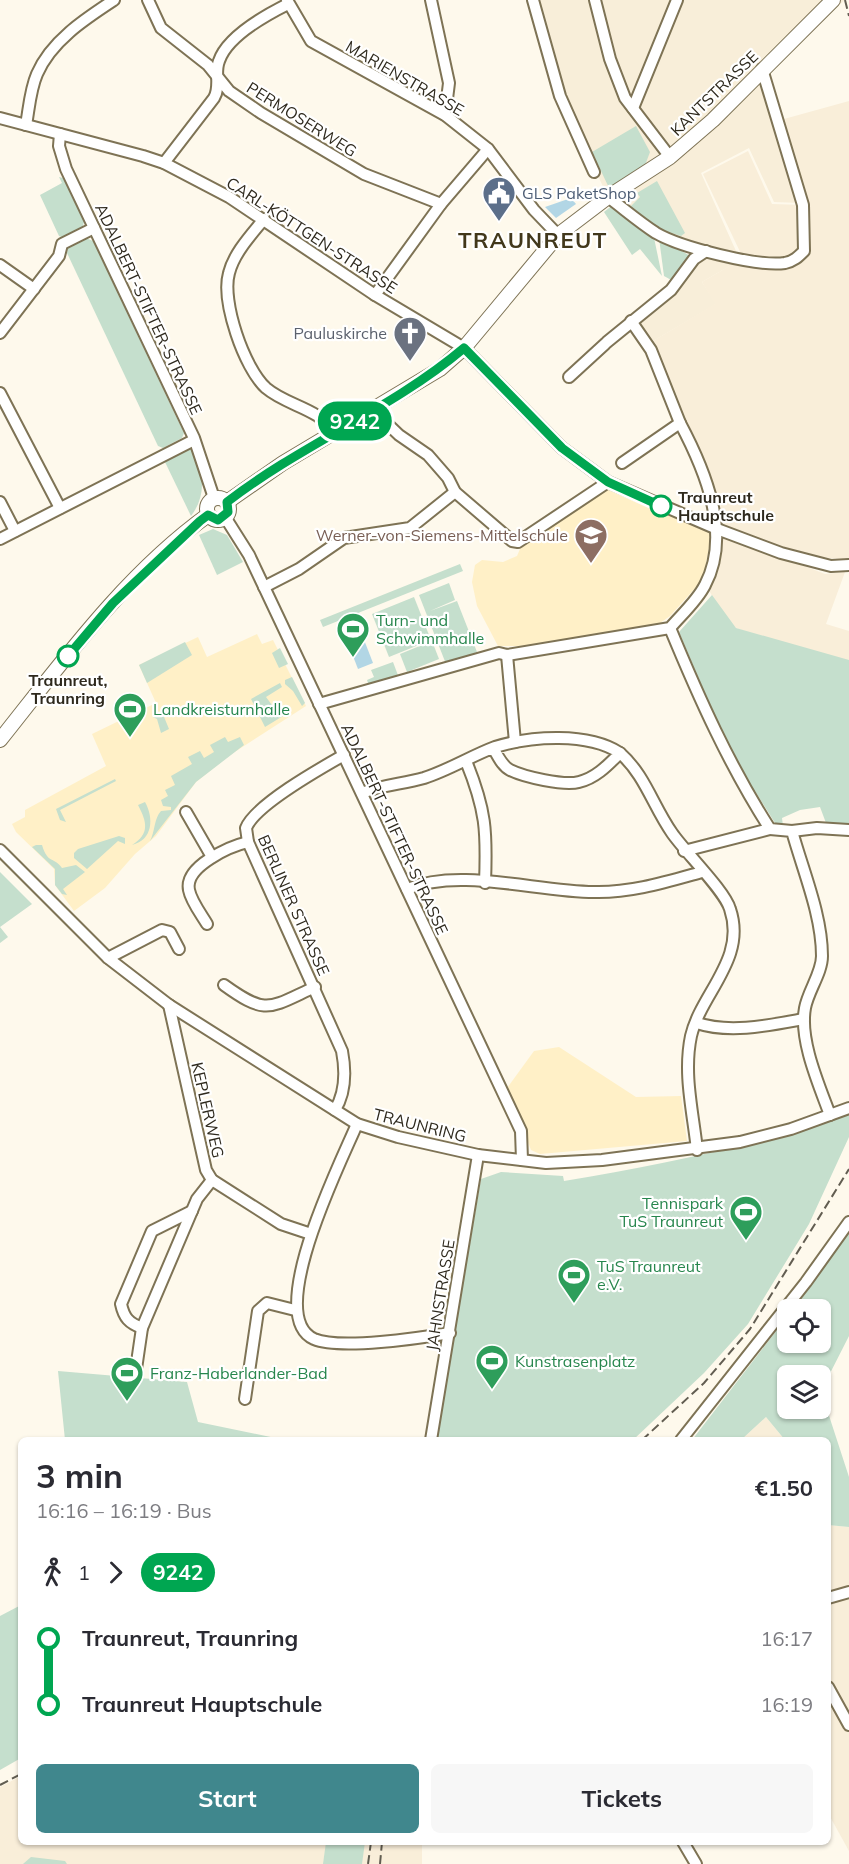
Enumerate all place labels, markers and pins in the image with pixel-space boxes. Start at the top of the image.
public building icon: GLS PaketShop [481,175,517,222]
place label: GLS PaketShop [522,183,636,203]
church icon: Pauluskirche [392,315,428,362]
place label: Pauluskirche [293,323,387,343]
place label: Traunreut Hauptschule [678,487,774,525]
marker: Traunreut Hauptschule [650,495,672,517]
school or university icon: Werner-von-Siemens-Mittelschule [573,517,609,564]
place label: Werner-von-Siemens-Mittelschule [316,525,568,545]
place label: Turn- und Schwimmhalle [376,610,484,648]
sports icon: Turn- und Schwimmhalle [335,611,371,658]
marker: Traunreut, Traunring [57,645,79,667]
place label: Traunreut, Traunring [29,670,107,708]
sports icon: Landkreisturnhalle [112,691,148,738]
place label: Landkreisturnhalle [153,699,290,719]
place label: Tennispark TuS Traunreut [619,1193,724,1231]
sports icon: Tennispark TuS Traunreut [728,1194,764,1241]
place label: TuS Traunreut e.V. [597,1256,701,1294]
sports icon: TuS Traunreut e.V. [556,1257,592,1304]
sports icon: Kunstrasenplatz [474,1343,510,1390]
place label: Kunstrasenplatz [515,1351,635,1371]
sports icon: Franz-Haberlander-Bad [109,1355,145,1402]
place label: Franz-Haberlander-Bad [150,1363,328,1383]

